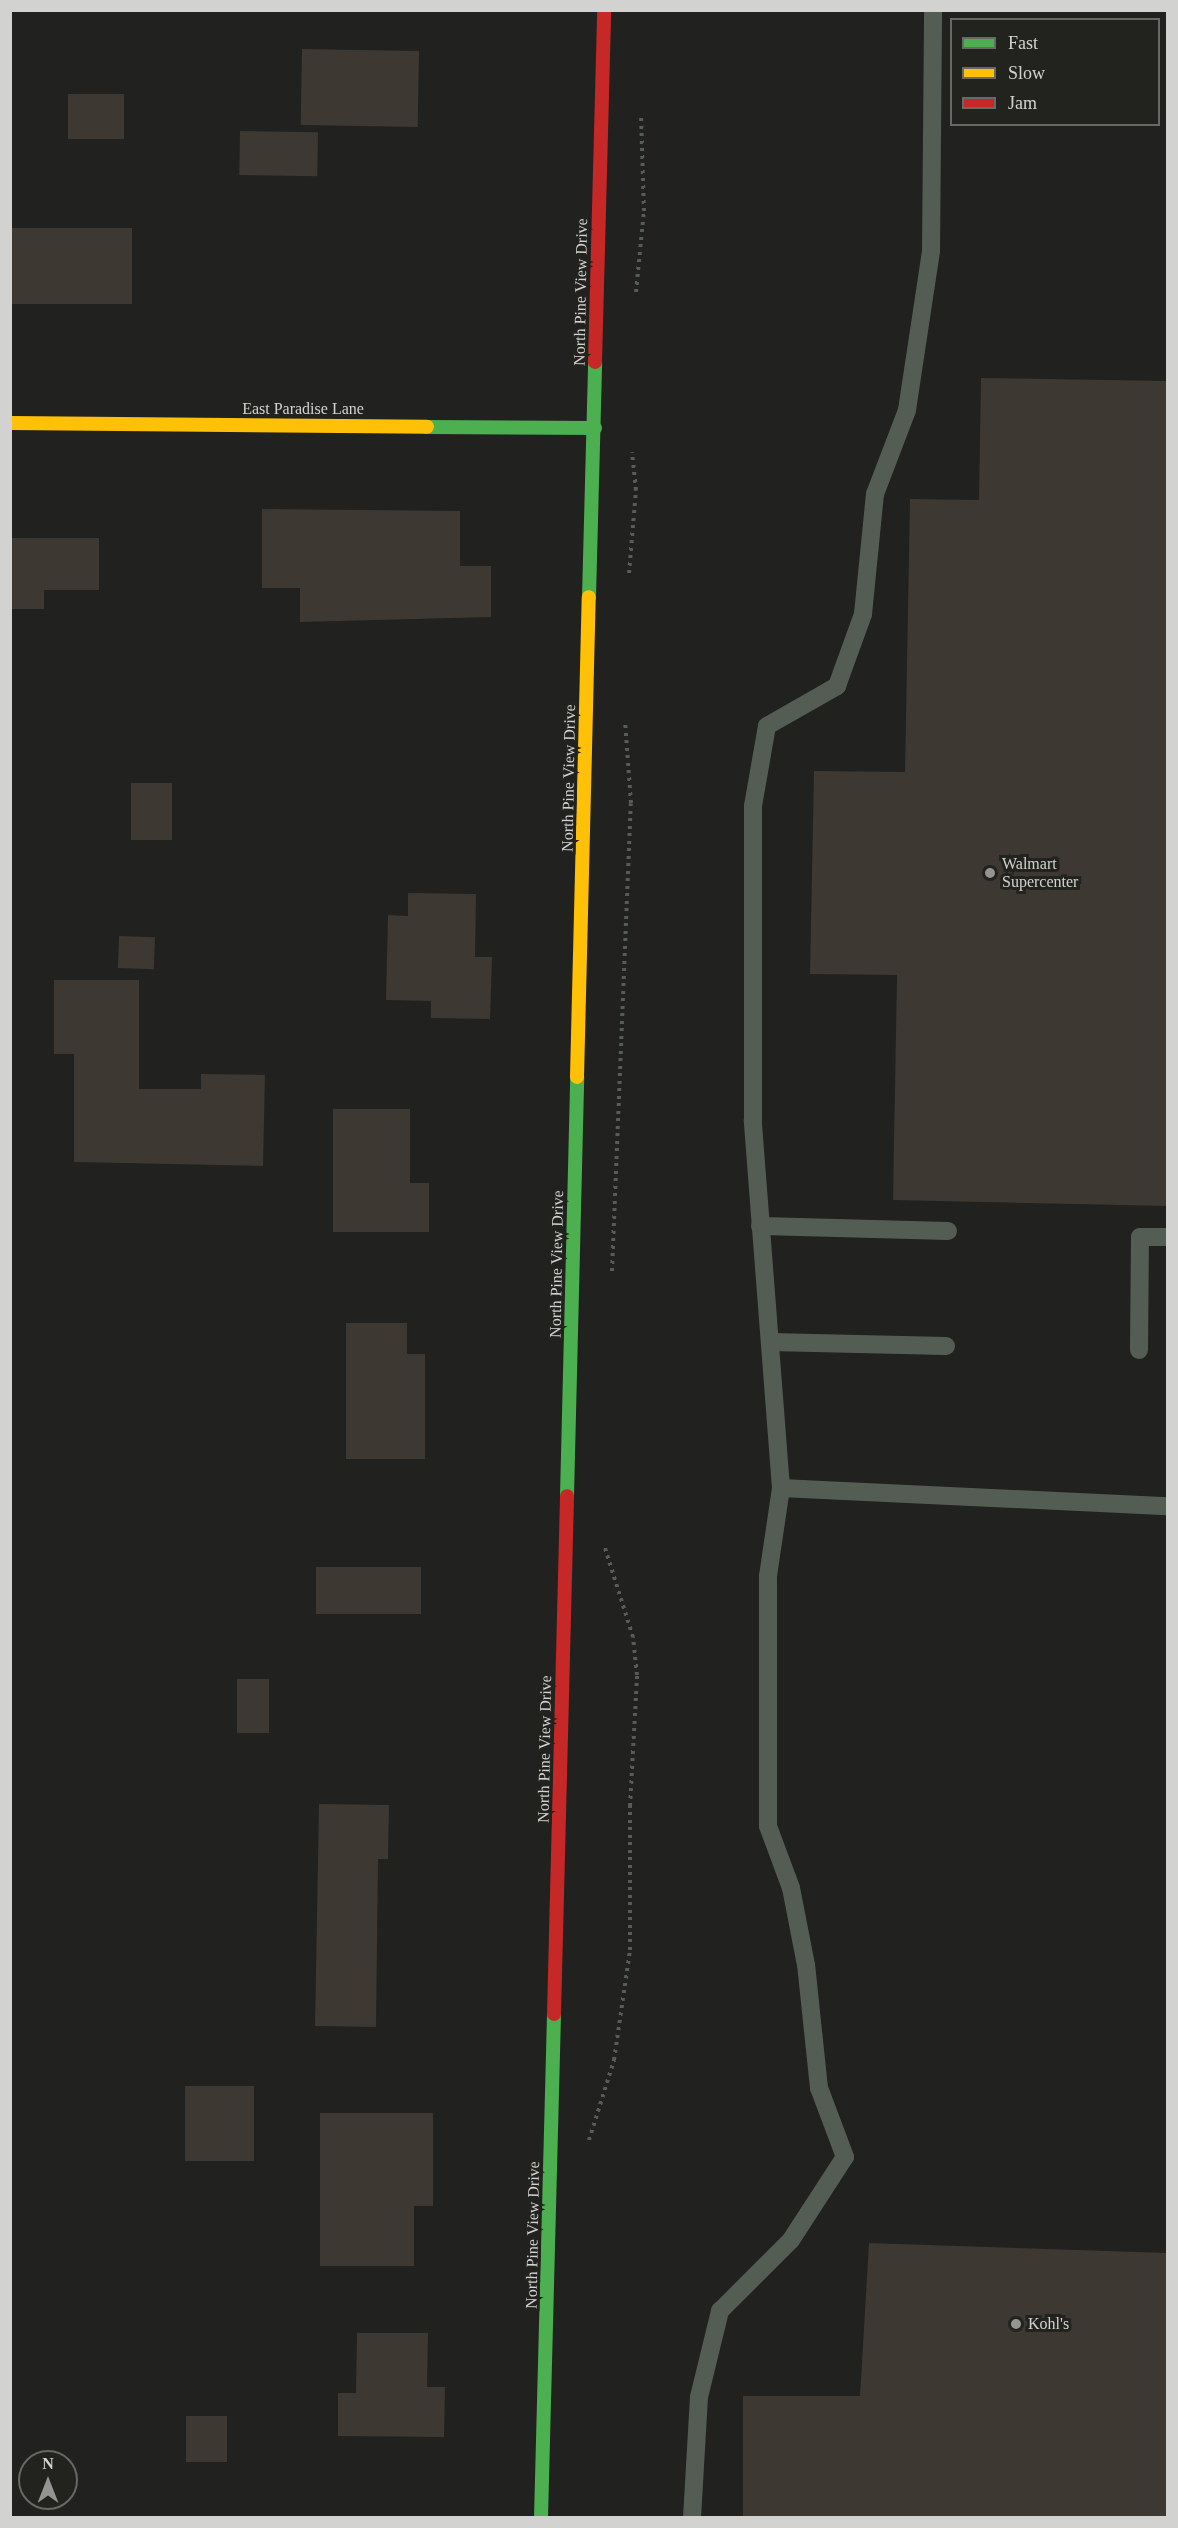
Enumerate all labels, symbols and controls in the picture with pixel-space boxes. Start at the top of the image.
legend [950,18,1160,126]
text: Fast [1008,33,1038,53]
text: Slow [1008,63,1045,83]
text: Jam [1008,93,1037,113]
street label: North Pine View Drive [570,218,592,366]
street label: East Paradise Lane [242,399,364,419]
street label: North Pine View Drive [558,704,580,852]
place label: Walmart Supercenter [1002,854,1078,892]
marker: Walmart Supercenter [983,866,997,880]
street label: North Pine View Drive [546,1190,568,1338]
street label: North Pine View Drive [534,1675,556,1823]
street label: North Pine View Drive [522,2161,544,2309]
place label: Kohl's [1028,2314,1069,2334]
marker: Kohl's [1009,2317,1023,2331]
north arrow [18,2450,78,2510]
text: N [42,2455,54,2472]

